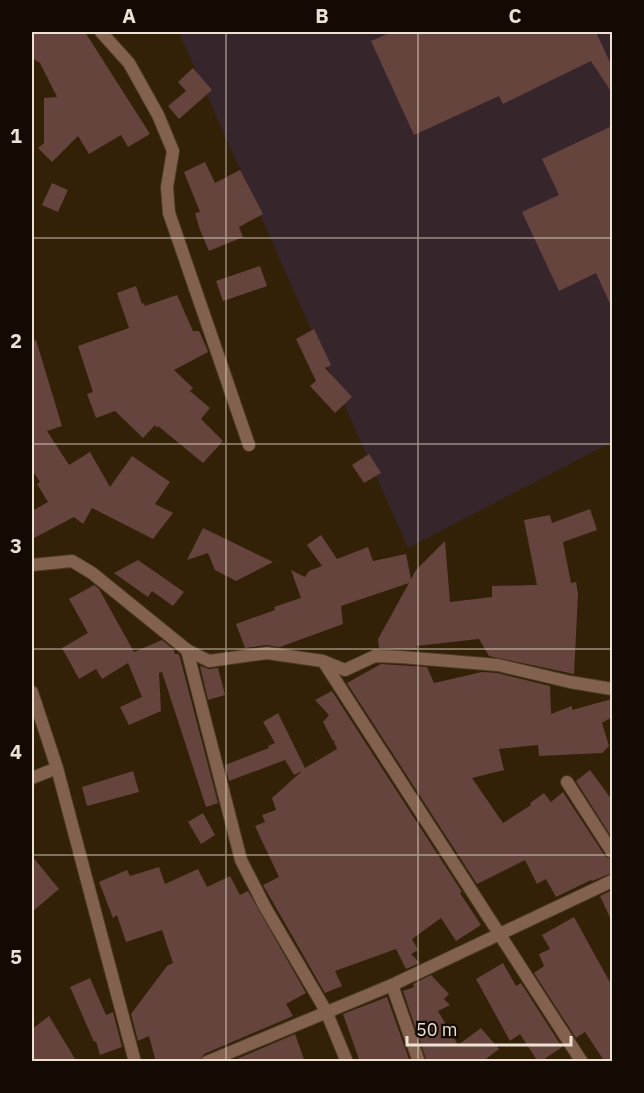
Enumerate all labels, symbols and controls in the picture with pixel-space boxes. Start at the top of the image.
text: A [122,2,136,29]
text: B [315,2,329,29]
text: C [508,2,522,29]
text: 1 [10,122,22,149]
text: 2 [10,327,22,354]
text: 3 [10,532,22,559]
text: 4 [10,738,22,765]
text: 5 [10,943,22,970]
scale bar [407,1009,570,1047]
text: 50 m [416,1018,458,1041]

